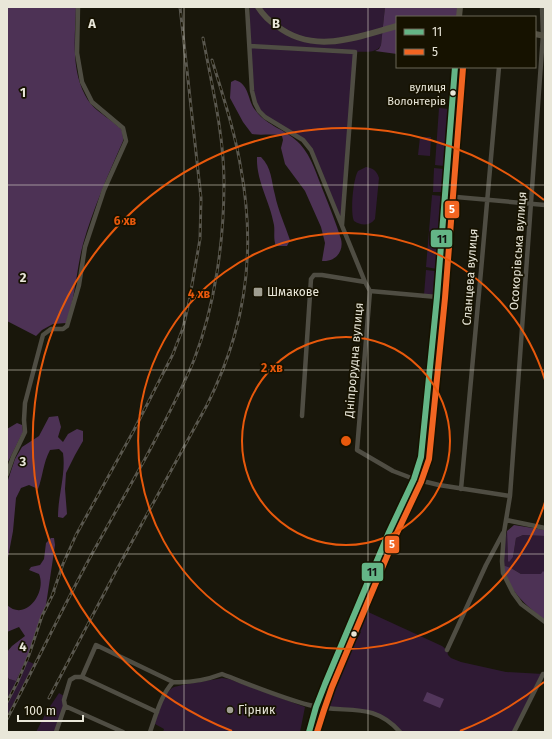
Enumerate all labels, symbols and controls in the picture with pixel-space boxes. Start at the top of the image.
text: A [87,16,96,31]
text: B [272,16,280,31]
legend [396,16,536,68]
text: 11 [432,25,442,39]
text: 5 [432,45,438,59]
place label: вулиця Волонтерів [387,81,446,108]
text: 1 [20,85,26,100]
marker: вулиця Волонтерів [448,88,458,98]
street label: Осокорівська вулиця [507,191,529,311]
line badge: 5 [444,200,460,219]
text: 5 [449,203,455,216]
text: 6 хв [114,214,137,228]
street label: Сланцева вулиця [460,228,480,326]
line badge: 11 [430,229,453,248]
text: 11 [437,233,447,246]
text: 2 [20,270,27,285]
place label: Шмакове [267,285,319,299]
marker: Шмакове [252,286,264,298]
text: 4 хв [188,287,211,301]
street label: Дніпрорудна вулиця [342,302,366,419]
text: 2 хв [261,361,283,375]
centre of rings [339,434,353,448]
text: 3 [19,454,27,469]
line badge: 5 [384,535,400,554]
text: 5 [389,538,395,551]
line badge: 11 [361,562,384,582]
text: 11 [367,566,377,579]
unlabelled marker [349,629,359,639]
text: 4 [19,639,27,654]
scale bar [18,697,83,723]
place label: Гірник [238,703,276,717]
text: 100 m [24,704,56,718]
marker: Гірник [225,705,235,715]

